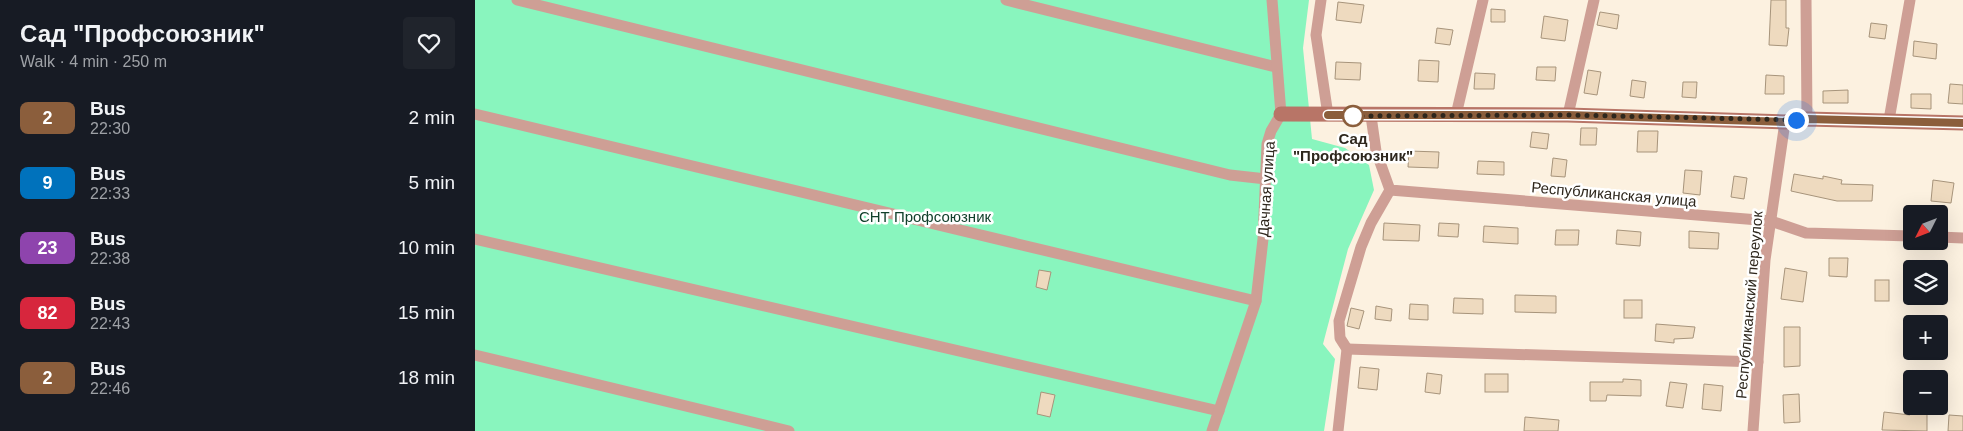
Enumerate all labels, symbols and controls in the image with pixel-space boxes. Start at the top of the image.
button: heart [403,17,455,69]
text: Сад "Профсоюзник" [20,20,265,47]
text: Walk · 4 min · 250 m [20,53,167,70]
text: Bus [90,98,126,119]
marker: Сад "Профсоюзник" [1342,105,1364,127]
text: 2 min [409,107,455,128]
text: 2 [42,108,53,128]
your location [1784,108,1809,133]
text: 22:30 [90,120,130,137]
place label: Сад "Профсоюзник" [1293,130,1413,164]
street label: Дачная улица [1254,140,1278,238]
text: Bus [90,163,126,184]
text: 5 min [409,172,455,193]
text: 9 [42,173,53,193]
street label: Республиканская улица [1531,178,1698,210]
text: 22:33 [90,185,130,202]
north arrow [1903,205,1947,250]
map controls [1903,205,1948,415]
park label: СНТ Профсоюзник [859,208,992,225]
street label: Республиканский переулок [1732,210,1766,400]
text: Bus [90,228,126,249]
text: 10 min [398,237,455,258]
text: 23 [37,238,58,258]
text: 22:38 [90,250,130,267]
button: layers [1903,260,1948,305]
text: Bus [90,293,126,314]
text: 15 min [398,302,455,323]
text: 82 [37,303,58,323]
text: 22:43 [90,315,130,332]
button: + [1903,315,1948,360]
text: Bus [90,358,126,379]
text: 18 min [398,367,455,388]
text: 2 [42,368,53,388]
button: − [1903,370,1948,415]
text: 22:46 [90,380,130,397]

